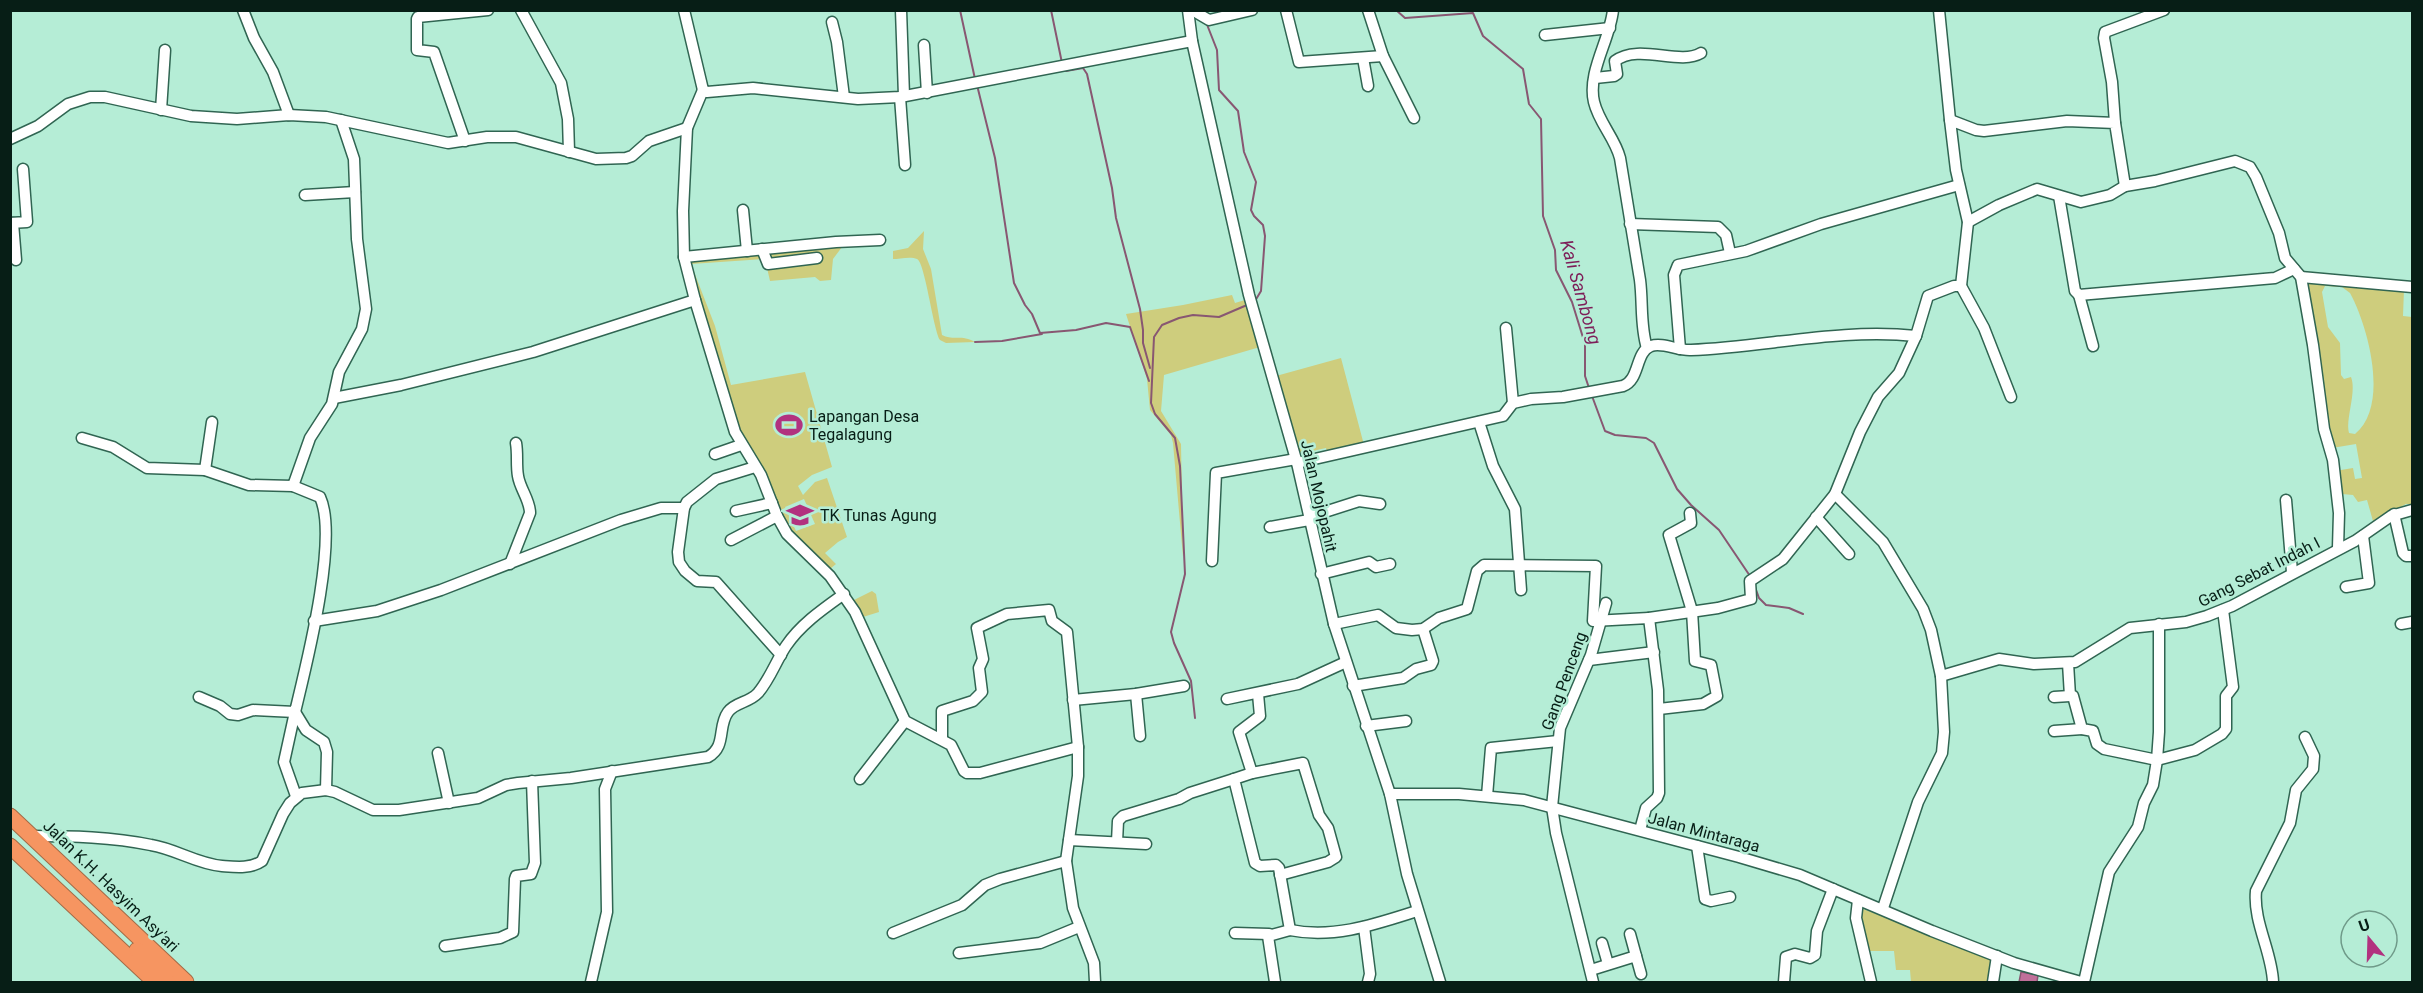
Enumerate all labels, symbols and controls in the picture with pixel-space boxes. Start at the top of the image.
water label: Kali Sambong [1556,237,1606,347]
place label: Lapangan Desa Tegalagung [809,407,919,444]
sports icon: Lapangan Desa Tegalagung [774,410,804,440]
street label: Jalan Mojopahit [1297,438,1341,554]
school or university icon: TK Tunas Agung [785,500,815,530]
place label: TK Tunas Agung [820,506,937,525]
street label: Gang Sebat Indah I [2195,533,2323,611]
street label: Gang Penceng [1537,629,1591,733]
street label: Jalan Mintaraga [1646,808,1762,856]
street label: Jalan K.H. Hasyim Asy'ari [39,816,183,956]
north arrow [2339,909,2399,969]
text: U [2356,915,2372,936]

